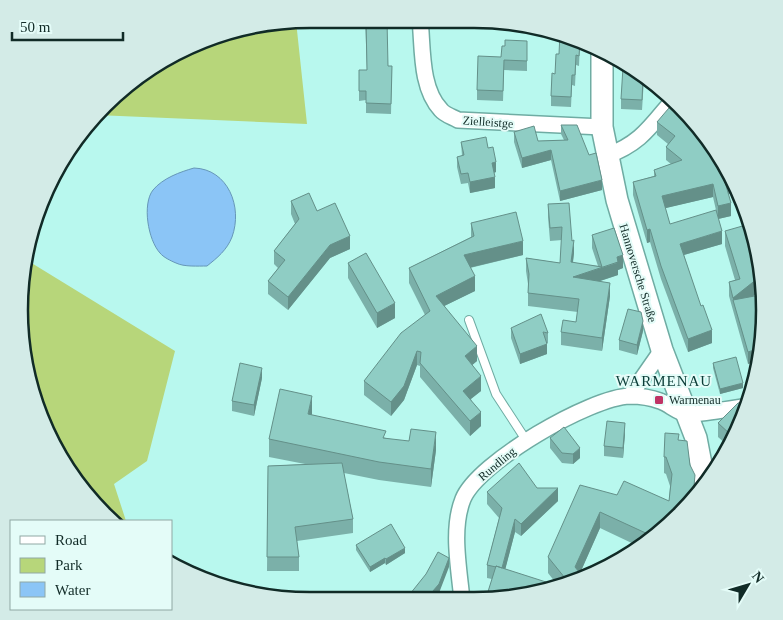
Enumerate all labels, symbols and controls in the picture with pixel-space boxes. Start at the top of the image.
scale bar [12,10,124,42]
text: 50 m [20,19,51,35]
street label: Zielleistge [462,113,514,131]
street label: Hannoversche Straße [616,222,660,324]
district label: WARMENAU [616,373,712,389]
place label: Warmenau [669,393,721,407]
marker: Warmenau [653,394,665,406]
street label: Rundling [475,444,519,484]
legend [10,520,172,610]
text: Road [55,532,87,548]
text: Park [55,557,83,573]
north arrow [723,560,773,610]
text: N [749,569,767,586]
text: Water [55,582,90,598]

